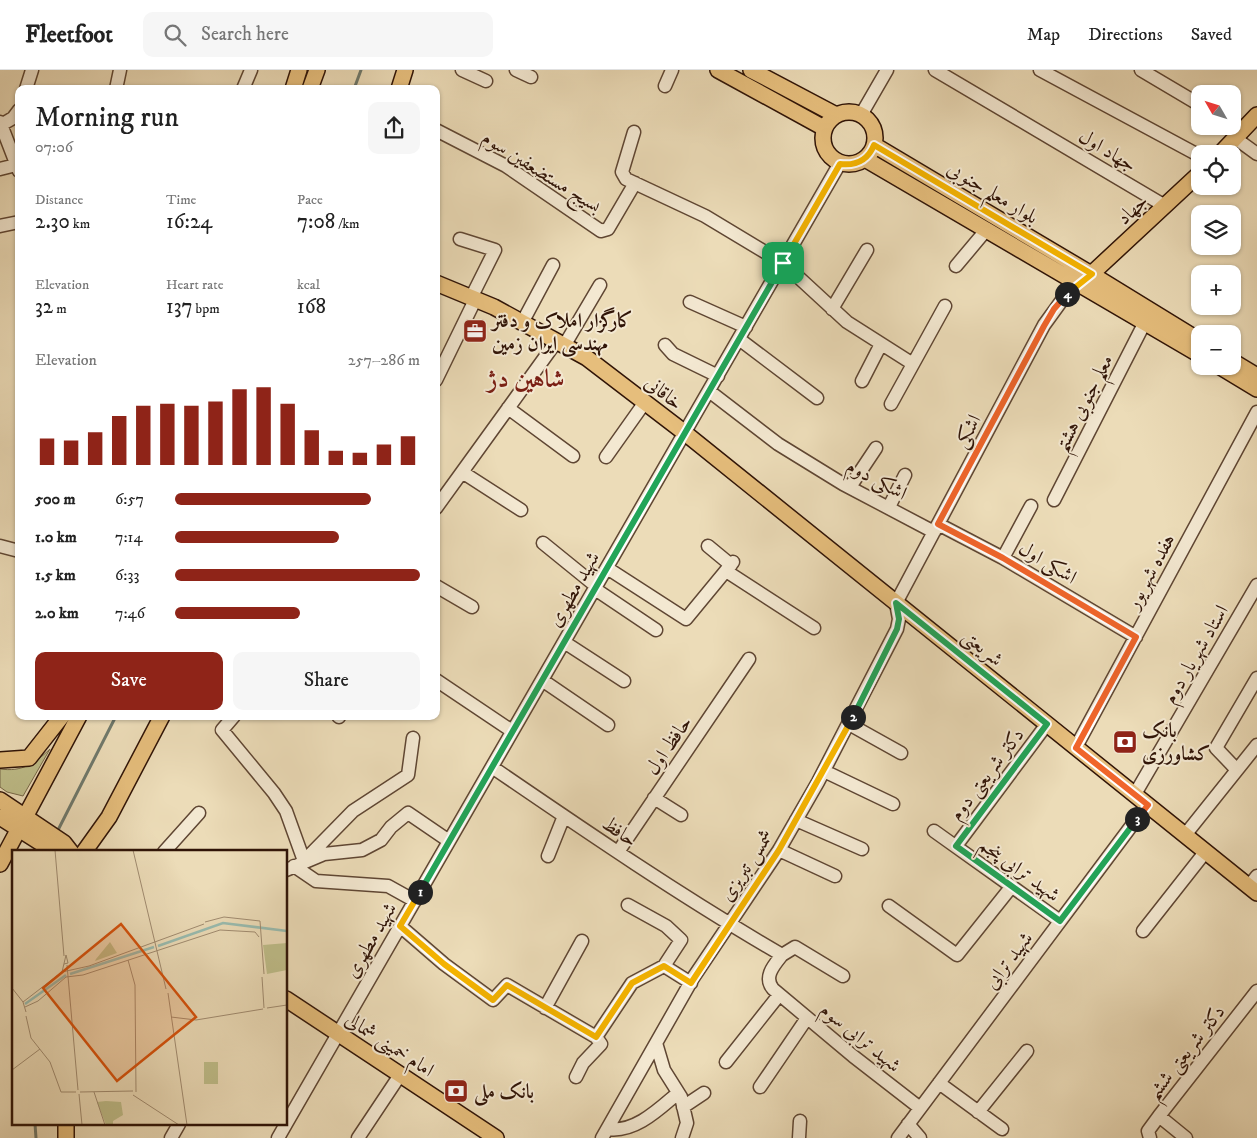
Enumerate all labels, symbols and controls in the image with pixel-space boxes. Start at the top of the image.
search box [143,12,493,57]
text: Fleetfoot [25,20,113,50]
icon: search [161,21,189,49]
text: Search here [201,23,289,46]
text: Map [1027,24,1060,46]
text: Directions [1088,24,1163,46]
text: Saved [1191,24,1232,46]
north arrow [1191,85,1241,135]
map controls [1191,85,1241,375]
text: Morning run [35,100,179,135]
button: share [368,102,420,154]
street label: جهاد اول [1074,124,1141,178]
street label: بسیج مستضعفین سوم [475,126,606,223]
text: 07:06 [35,137,73,157]
button: locate [1191,145,1241,195]
street label: بلوار معلم جنوبی [938,156,1042,236]
street label: جهاد [1112,189,1154,231]
text: Distance [35,191,83,209]
text: Time [166,191,196,209]
text: Pace [297,191,323,209]
button: layers [1191,205,1241,255]
text: 2.30 [35,209,70,235]
text: 16:24 [166,209,212,235]
text: 7:08 [297,209,335,235]
text: km [70,215,90,233]
text: /km [335,215,360,233]
pin [762,242,804,284]
icon: arrive [769,249,797,277]
button: + [1191,265,1241,315]
text: Elevation [35,276,89,294]
text: Heart rate [166,276,223,294]
text: kcal [297,276,320,294]
pin: 4 [1054,282,1080,306]
text: 4 [1063,285,1072,303]
text: 32 [35,294,53,320]
text: 137 [166,294,193,320]
text: 168 [297,294,326,320]
text: m [53,300,67,318]
text: bpm [193,300,220,318]
place label: کارگزار املاک و دفتر مهندسی ایران زمین [490,307,633,358]
office icon: کارگزار املاک و دفتر مهندسی ایران زمین [462,318,488,344]
button: − [1191,325,1241,375]
text: Elevation [35,350,97,370]
text: 257–286 m [348,350,420,370]
street label: معلم جنوبی هشتم [1049,351,1126,460]
district label: شاهین دژ [485,364,564,395]
street label: خاقانی [639,370,687,416]
street label: اشکی [949,410,988,453]
street label: اشکی دوم [840,454,911,510]
text: 500 m [35,489,76,509]
text: 6:57 [115,489,144,509]
text: 1.0 km [35,527,77,547]
text: 7:14 [115,527,143,547]
street label: هفده شهریور [1120,530,1182,615]
street label: اشکی اول [1014,536,1081,590]
street label: شهید مطهری [543,547,606,632]
text: 1.5 km [35,565,76,585]
text: 6:33 [115,565,139,585]
street label: استاد شهریار دوم [1158,601,1238,711]
text: 2.0 km [35,603,79,623]
text: 7:46 [115,603,145,623]
street label: شریعتی [956,624,1008,673]
button: Save [35,652,223,710]
button: Share [233,652,420,710]
pin: 2 [840,704,866,730]
text: 2 [850,708,857,726]
street label: حافظ اول [640,711,698,780]
place label: بانک کشاورزی [1142,719,1210,767]
street label: دکتر شریعتی دوم [944,723,1033,829]
bank icon: بانک کشاورزی [1112,729,1138,755]
pin: 3 [1124,806,1150,832]
text: 3 [1135,810,1140,828]
street label: حافظ [597,811,642,853]
street label: شمس تبریزی [715,825,780,907]
street label: شهید ترابی پنجم [971,832,1065,912]
inset map [12,850,288,1126]
pin: 1 [408,880,432,904]
text: 1 [418,883,423,901]
street label: شهید مطهری [340,898,403,983]
street label: شهید ترابی [979,927,1040,995]
street label: شهید ترابی سوم [812,998,906,1082]
street label: دکتر شریعتی ششم [1141,1000,1236,1109]
street label: امام خمینی شمالی [338,1007,438,1087]
bank icon: بانک ملی [443,1078,469,1104]
place label: بانک ملی [473,1080,534,1107]

